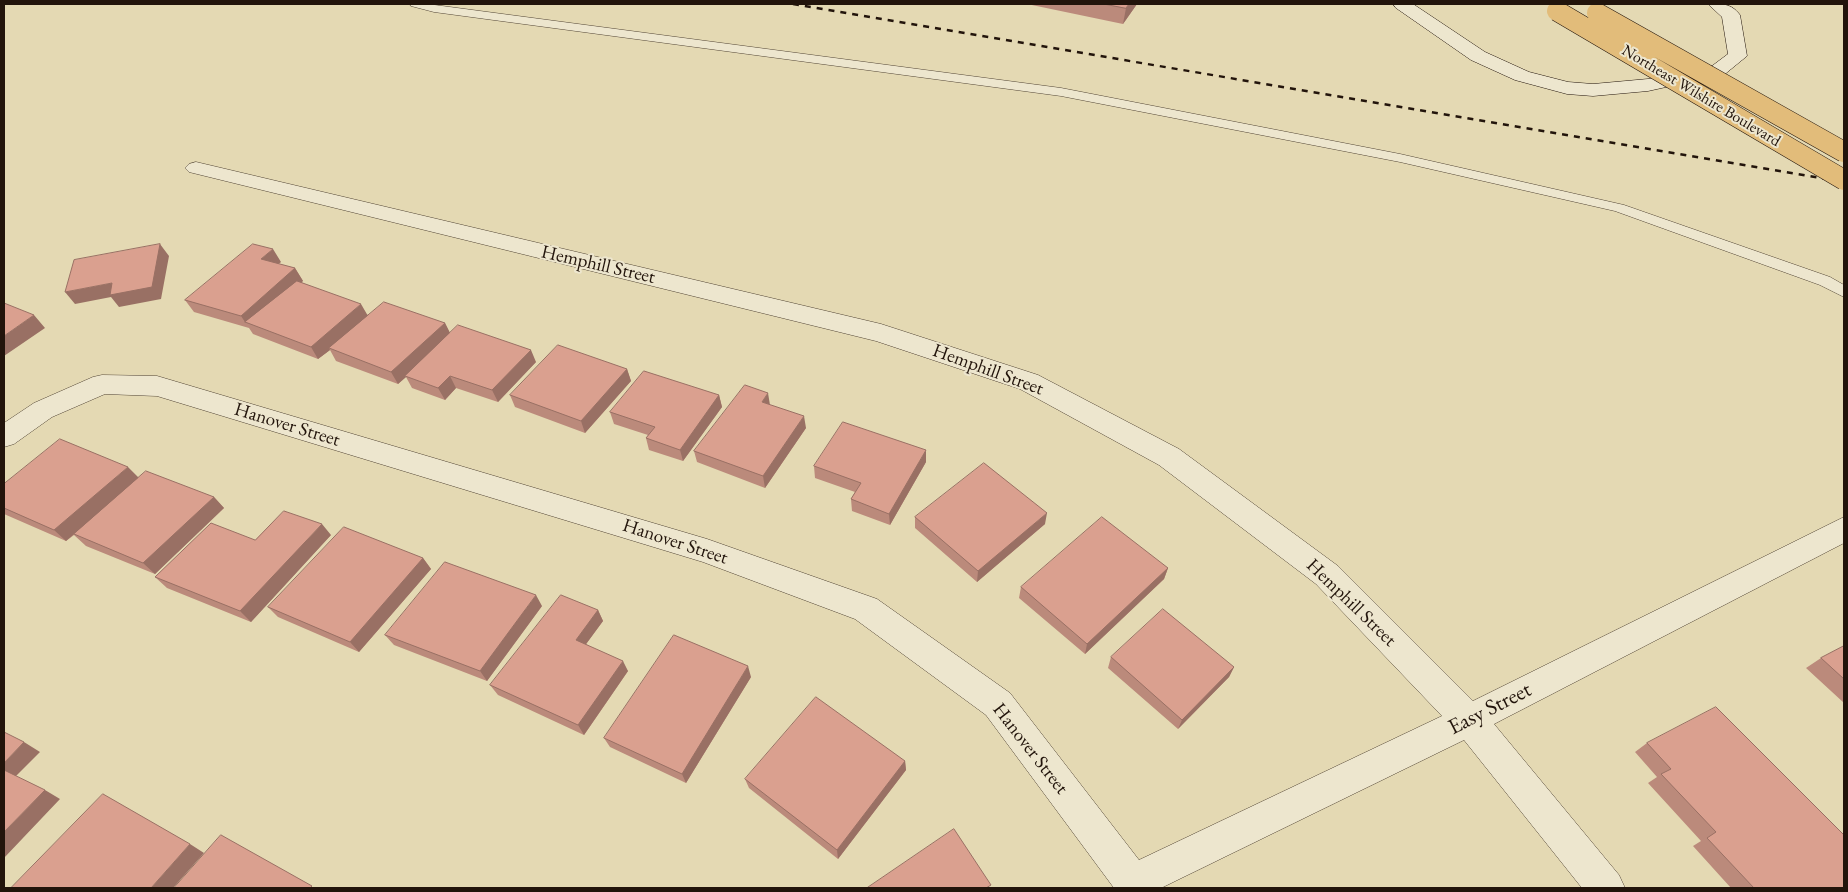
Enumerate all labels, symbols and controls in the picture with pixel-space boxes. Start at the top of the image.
street label: Northeast Wilshire Boulevard [1618,41,1784,151]
street label: Hemphill Street [539,241,657,289]
street label: Hemphill Street [929,339,1047,401]
street label: Hanover Street [231,398,343,452]
street label: Hanover Street [620,514,730,570]
street label: Hemphill Street [1301,554,1401,652]
street label: Easy Street [1444,677,1536,741]
street label: Hanover Street [987,699,1073,799]

